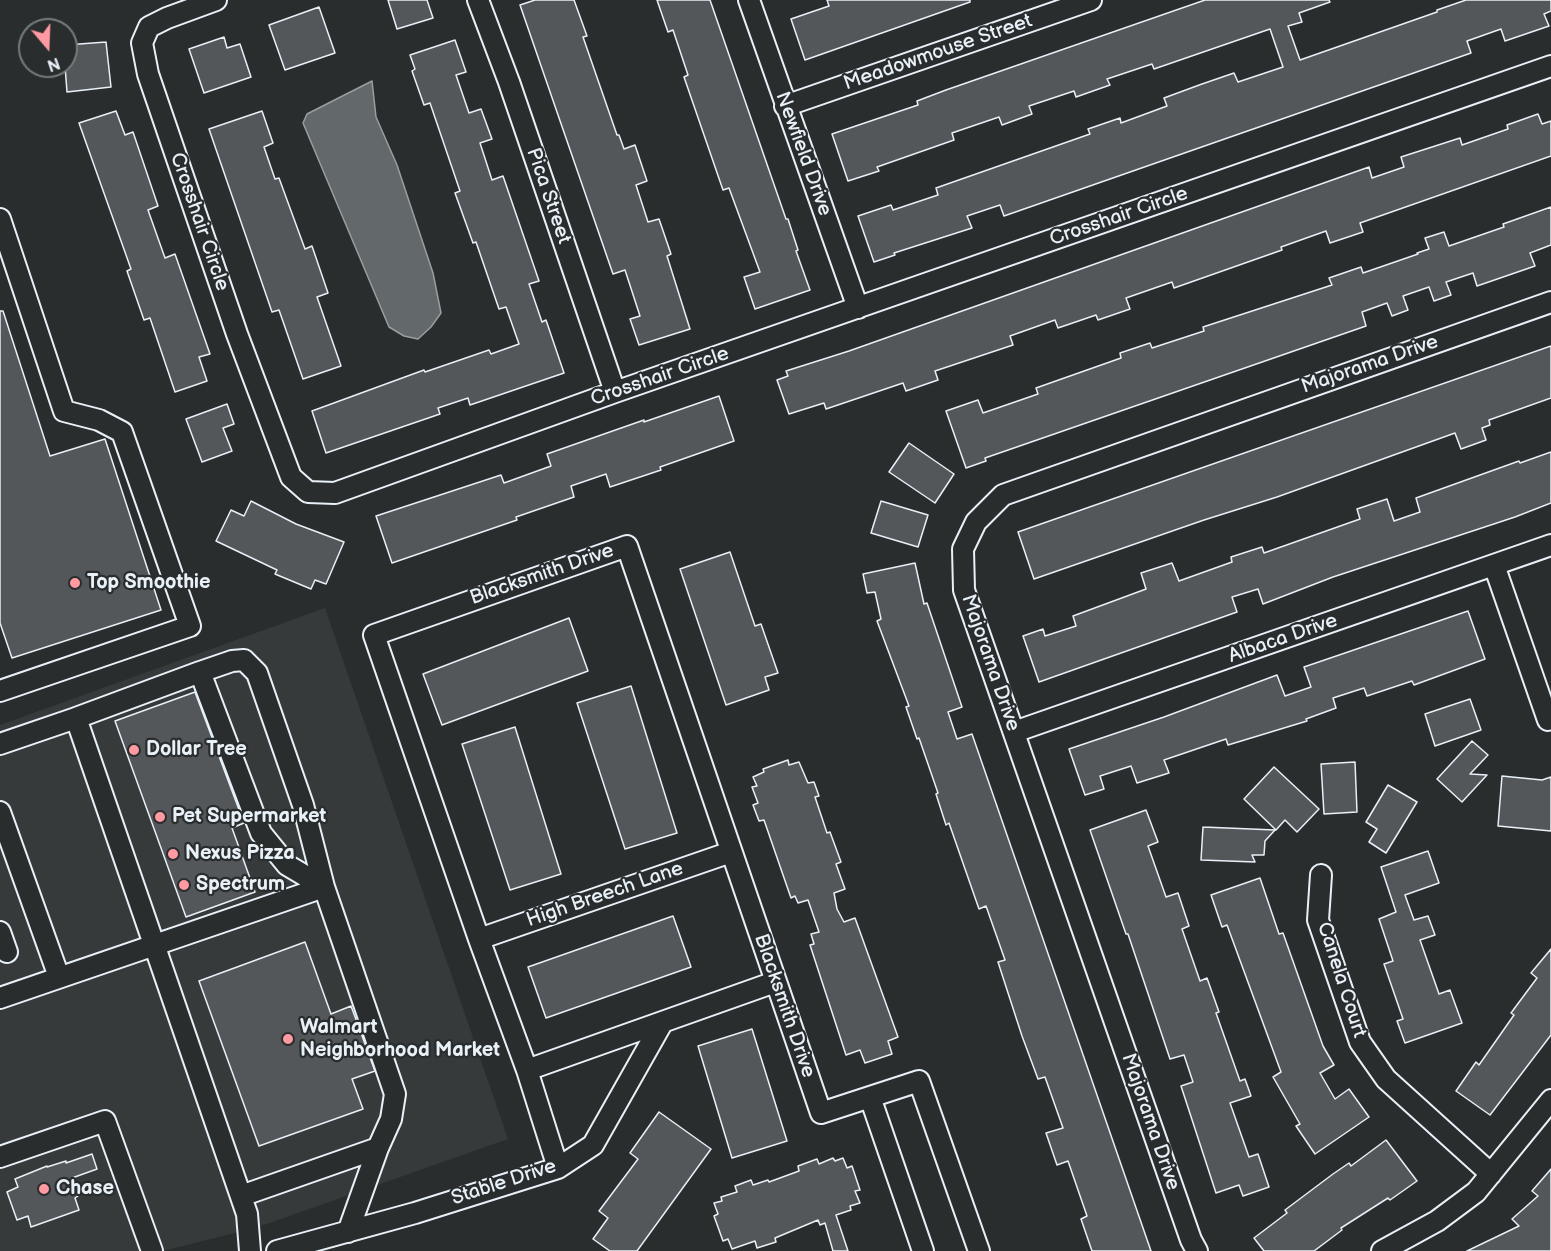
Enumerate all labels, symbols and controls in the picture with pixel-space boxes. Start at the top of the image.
street label: Meadowmouse Street [841,10,1035,96]
north arrow [18,18,78,78]
text: N [45,53,62,75]
street label: Newfield Drive [769,89,837,219]
street label: Pica Street [520,145,576,247]
street label: Crosshair Circle [164,150,234,294]
street label: Crosshair Circle [1047,182,1191,252]
street label: Majorama Drive [1298,330,1442,400]
street label: Crosshair Circle [588,342,732,412]
street label: Blacksmith Drive [467,539,617,611]
place label: Top Smoothie [87,571,210,595]
marker: Top Smoothie [68,576,82,590]
street label: Majorama Drive [955,591,1025,735]
street label: Albaca Drive [1225,609,1341,669]
place label: Dollar Tree [146,738,247,762]
marker: Dollar Tree [127,743,141,757]
place label: Pet Supermarket [172,805,326,829]
marker: Pet Supermarket [153,810,167,824]
place label: Nexus Pizza [185,842,295,866]
marker: Nexus Pizza [166,847,180,861]
street label: High Breech Lane [524,857,686,933]
place label: Spectrum [196,873,285,897]
marker: Spectrum [177,878,191,892]
street label: Canela Court [1311,919,1371,1041]
street label: Blacksmith Drive [748,931,820,1081]
place label: Walmart Neighborhood Market [300,1016,500,1063]
marker: Walmart Neighborhood Market [281,1032,295,1046]
street label: Majorama Drive [1115,1050,1185,1194]
street label: Stable Drive [449,1155,559,1211]
place label: Chase [56,1177,114,1201]
marker: Chase [37,1182,51,1196]

